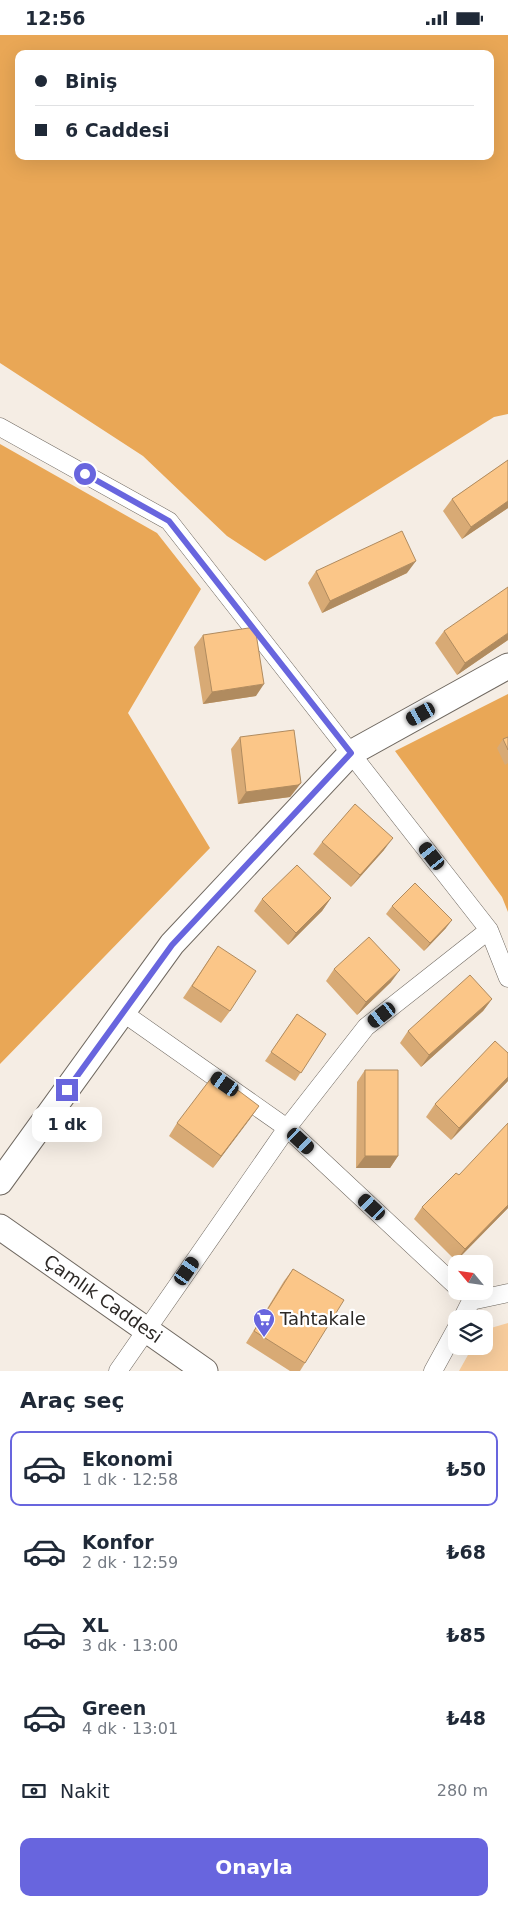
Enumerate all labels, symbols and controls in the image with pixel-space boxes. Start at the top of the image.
text: 12:56 [25,7,85,29]
text: Biniş [65,70,117,92]
text: 6 Caddesi [65,119,170,141]
route start [74,463,96,485]
car [404,700,437,728]
car [416,840,447,872]
car [365,1000,398,1030]
car [208,1069,241,1099]
route end [56,1079,78,1101]
callout: 1 dk [32,1107,102,1143]
text: 1 dk [48,1115,86,1134]
car [284,1125,317,1157]
car [355,1191,388,1223]
street label: Çamlık Caddesi [40,1250,166,1347]
car [172,1254,201,1288]
north arrow [448,1255,492,1300]
map controls [448,1255,493,1355]
supermarket icon: Tahtakale [252,1307,276,1338]
place label: Tahtakale [279,1308,366,1329]
button: layers [448,1310,493,1355]
text: Araç seç [20,1388,124,1413]
icon: car [22,1446,67,1491]
text: Ekonomi [82,1448,173,1470]
text: ₺50 [446,1458,486,1480]
text: 1 dk · 12:58 [82,1470,178,1489]
icon: car [22,1529,67,1574]
text: Konfor [82,1531,154,1553]
text: ₺68 [446,1541,486,1563]
text: 2 dk · 12:59 [82,1553,178,1572]
icon: car [22,1612,67,1657]
text: XL [82,1614,109,1636]
text: ₺85 [446,1624,486,1646]
text: 3 dk · 13:00 [82,1636,178,1655]
icon: car [22,1695,67,1740]
text: Green [82,1697,146,1719]
text: ₺48 [446,1707,486,1729]
text: 4 dk · 13:01 [82,1719,178,1738]
icon: cash [20,1777,48,1805]
text: Nakit [60,1780,110,1802]
text: 280 m [437,1781,488,1800]
button: Onayla [20,1838,488,1896]

